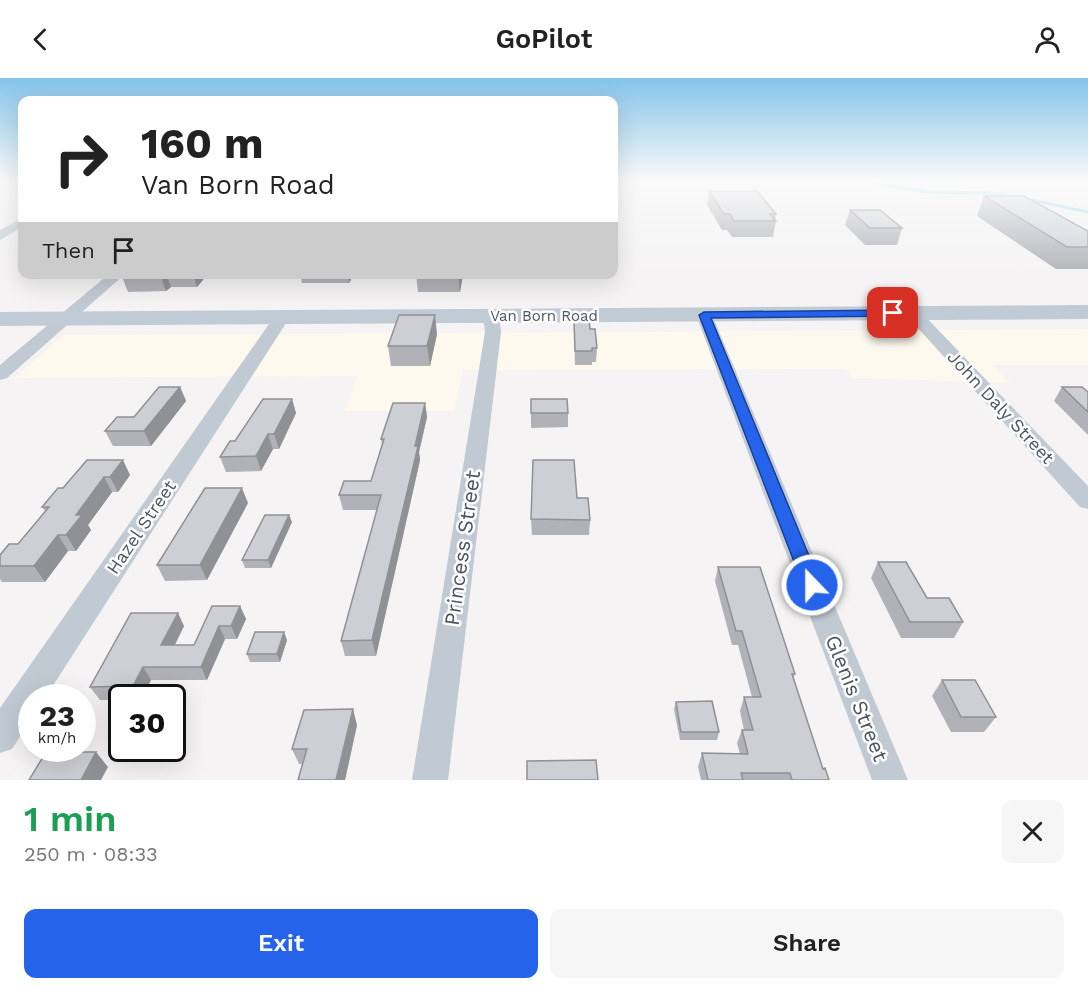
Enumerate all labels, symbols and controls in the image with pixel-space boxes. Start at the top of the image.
icon: back [24,23,57,56]
text: GoPilot [496,23,592,55]
icon: person [1031,23,1064,56]
text: 160 m [141,119,264,168]
icon: right [42,120,120,198]
text: Van Born Road [141,169,335,201]
icon: arrive [107,234,140,267]
text: Then [42,238,95,263]
pin [867,287,918,338]
icon: arrive [876,296,909,329]
street label: Van Born Road [490,307,598,325]
street label: John Daly Street [943,346,1059,468]
street label: Princess Street [439,469,485,627]
street label: Hazel Street [102,476,180,578]
position arrow [780,553,844,617]
street label: Glenis Street [820,631,894,765]
speed limit sign: 30 [108,684,186,762]
text: 23 [39,698,75,733]
text: km/h [38,729,76,747]
text: 1 min [24,798,116,840]
button: close [1001,800,1064,863]
text: 250 m · 08:33 [24,842,158,866]
button: Exit [24,909,538,978]
button: Share [550,909,1064,978]

